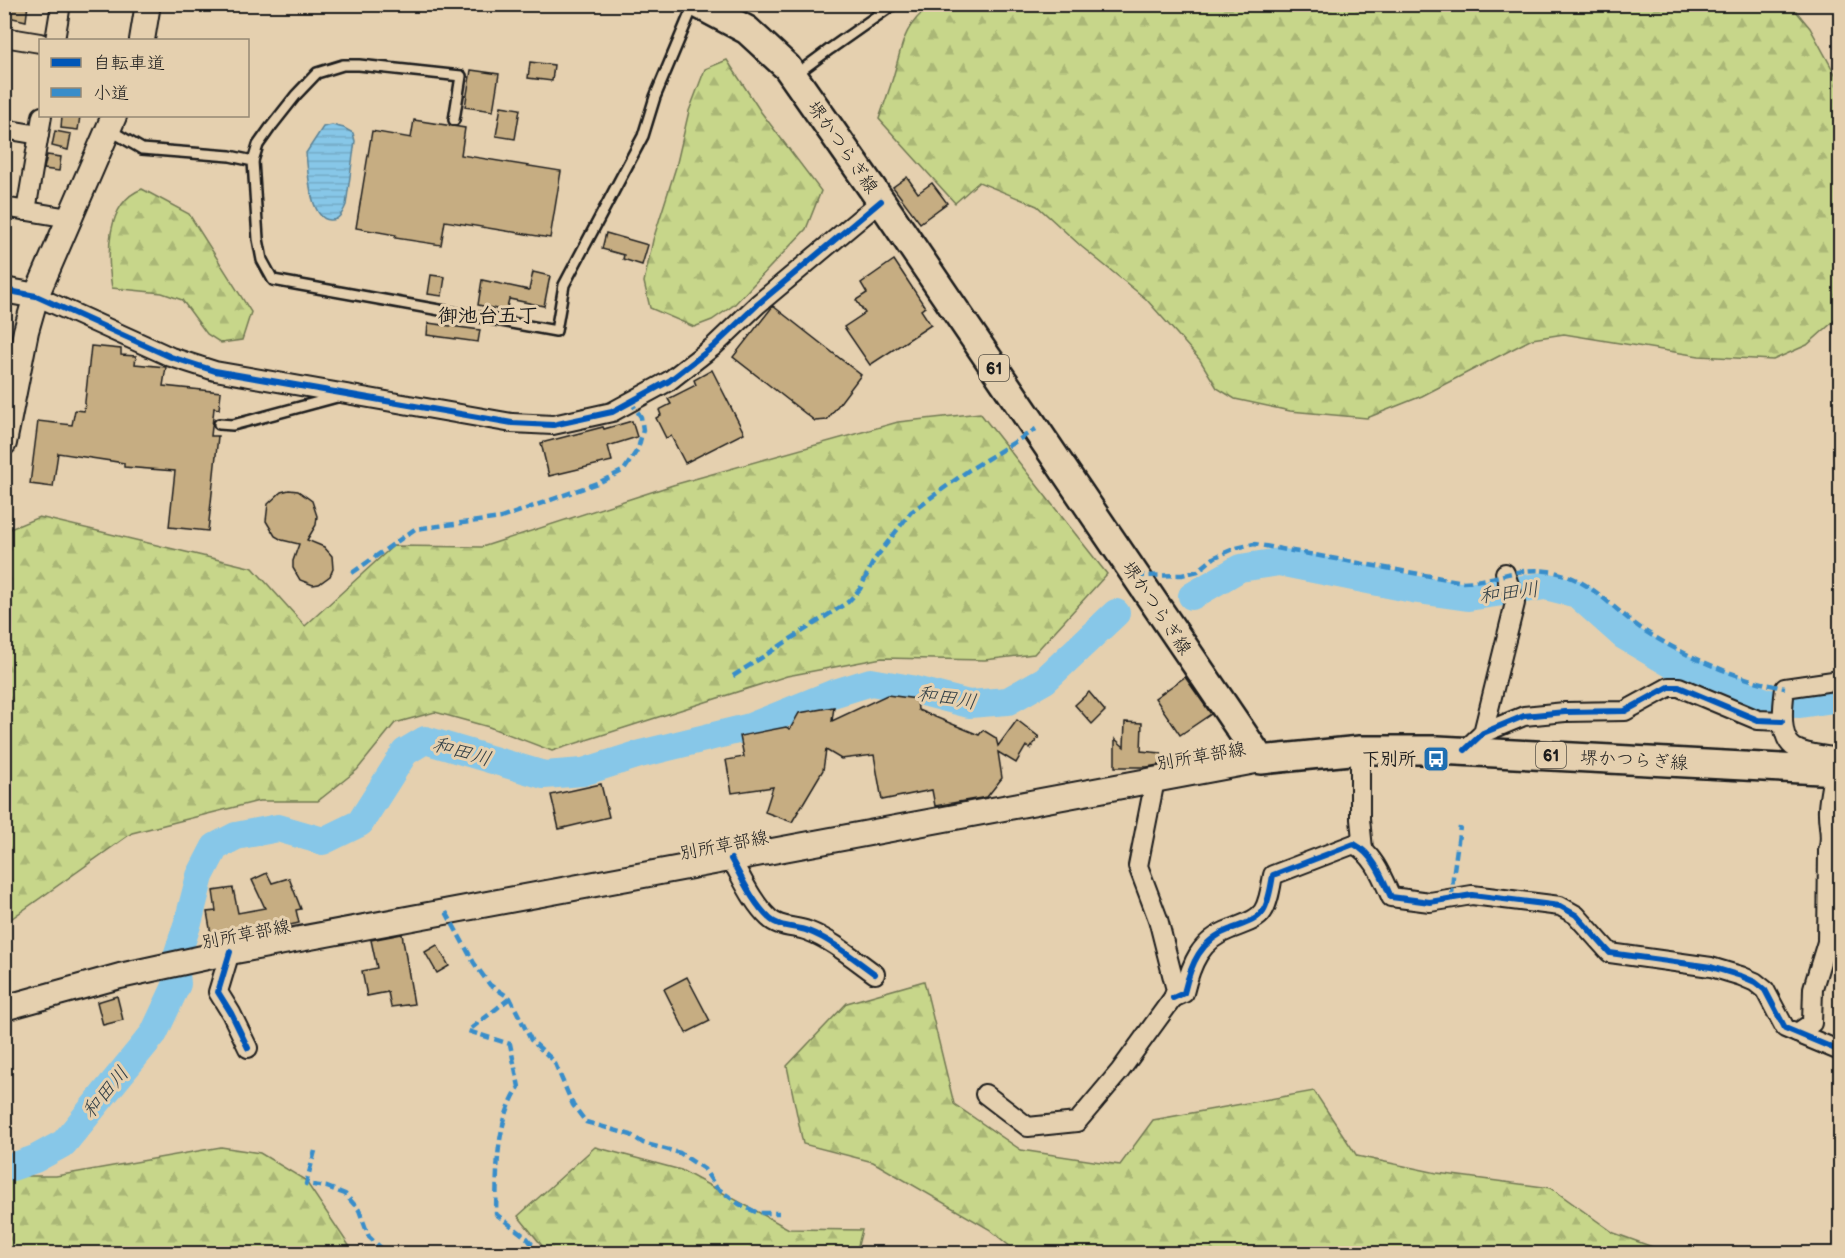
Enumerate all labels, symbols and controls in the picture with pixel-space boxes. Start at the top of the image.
legend [39,39,249,117]
text: 自転車道 [93,53,165,74]
text: 小道 [93,83,129,104]
street label: 堺かつらぎ線 [803,97,882,198]
district label: 御池台五丁 [438,304,538,328]
road number: 61 [979,355,1009,381]
street label: 堺かつらぎ線 [1118,558,1195,659]
water label: 和田川 [1478,577,1540,609]
water label: 和田川 [915,681,978,715]
water label: 和田川 [430,732,494,772]
street label: 別所草部線 [1155,738,1247,775]
road number: 61 [1536,742,1566,768]
bus stop icon: 下別所 [1421,744,1451,774]
street label: 堺かつらぎ線 [1579,747,1688,774]
place label: 下別所 [1362,749,1416,770]
street label: 別所草部線 [678,827,770,864]
street label: 別所草部線 [200,916,292,953]
water label: 和田川 [77,1062,134,1123]

